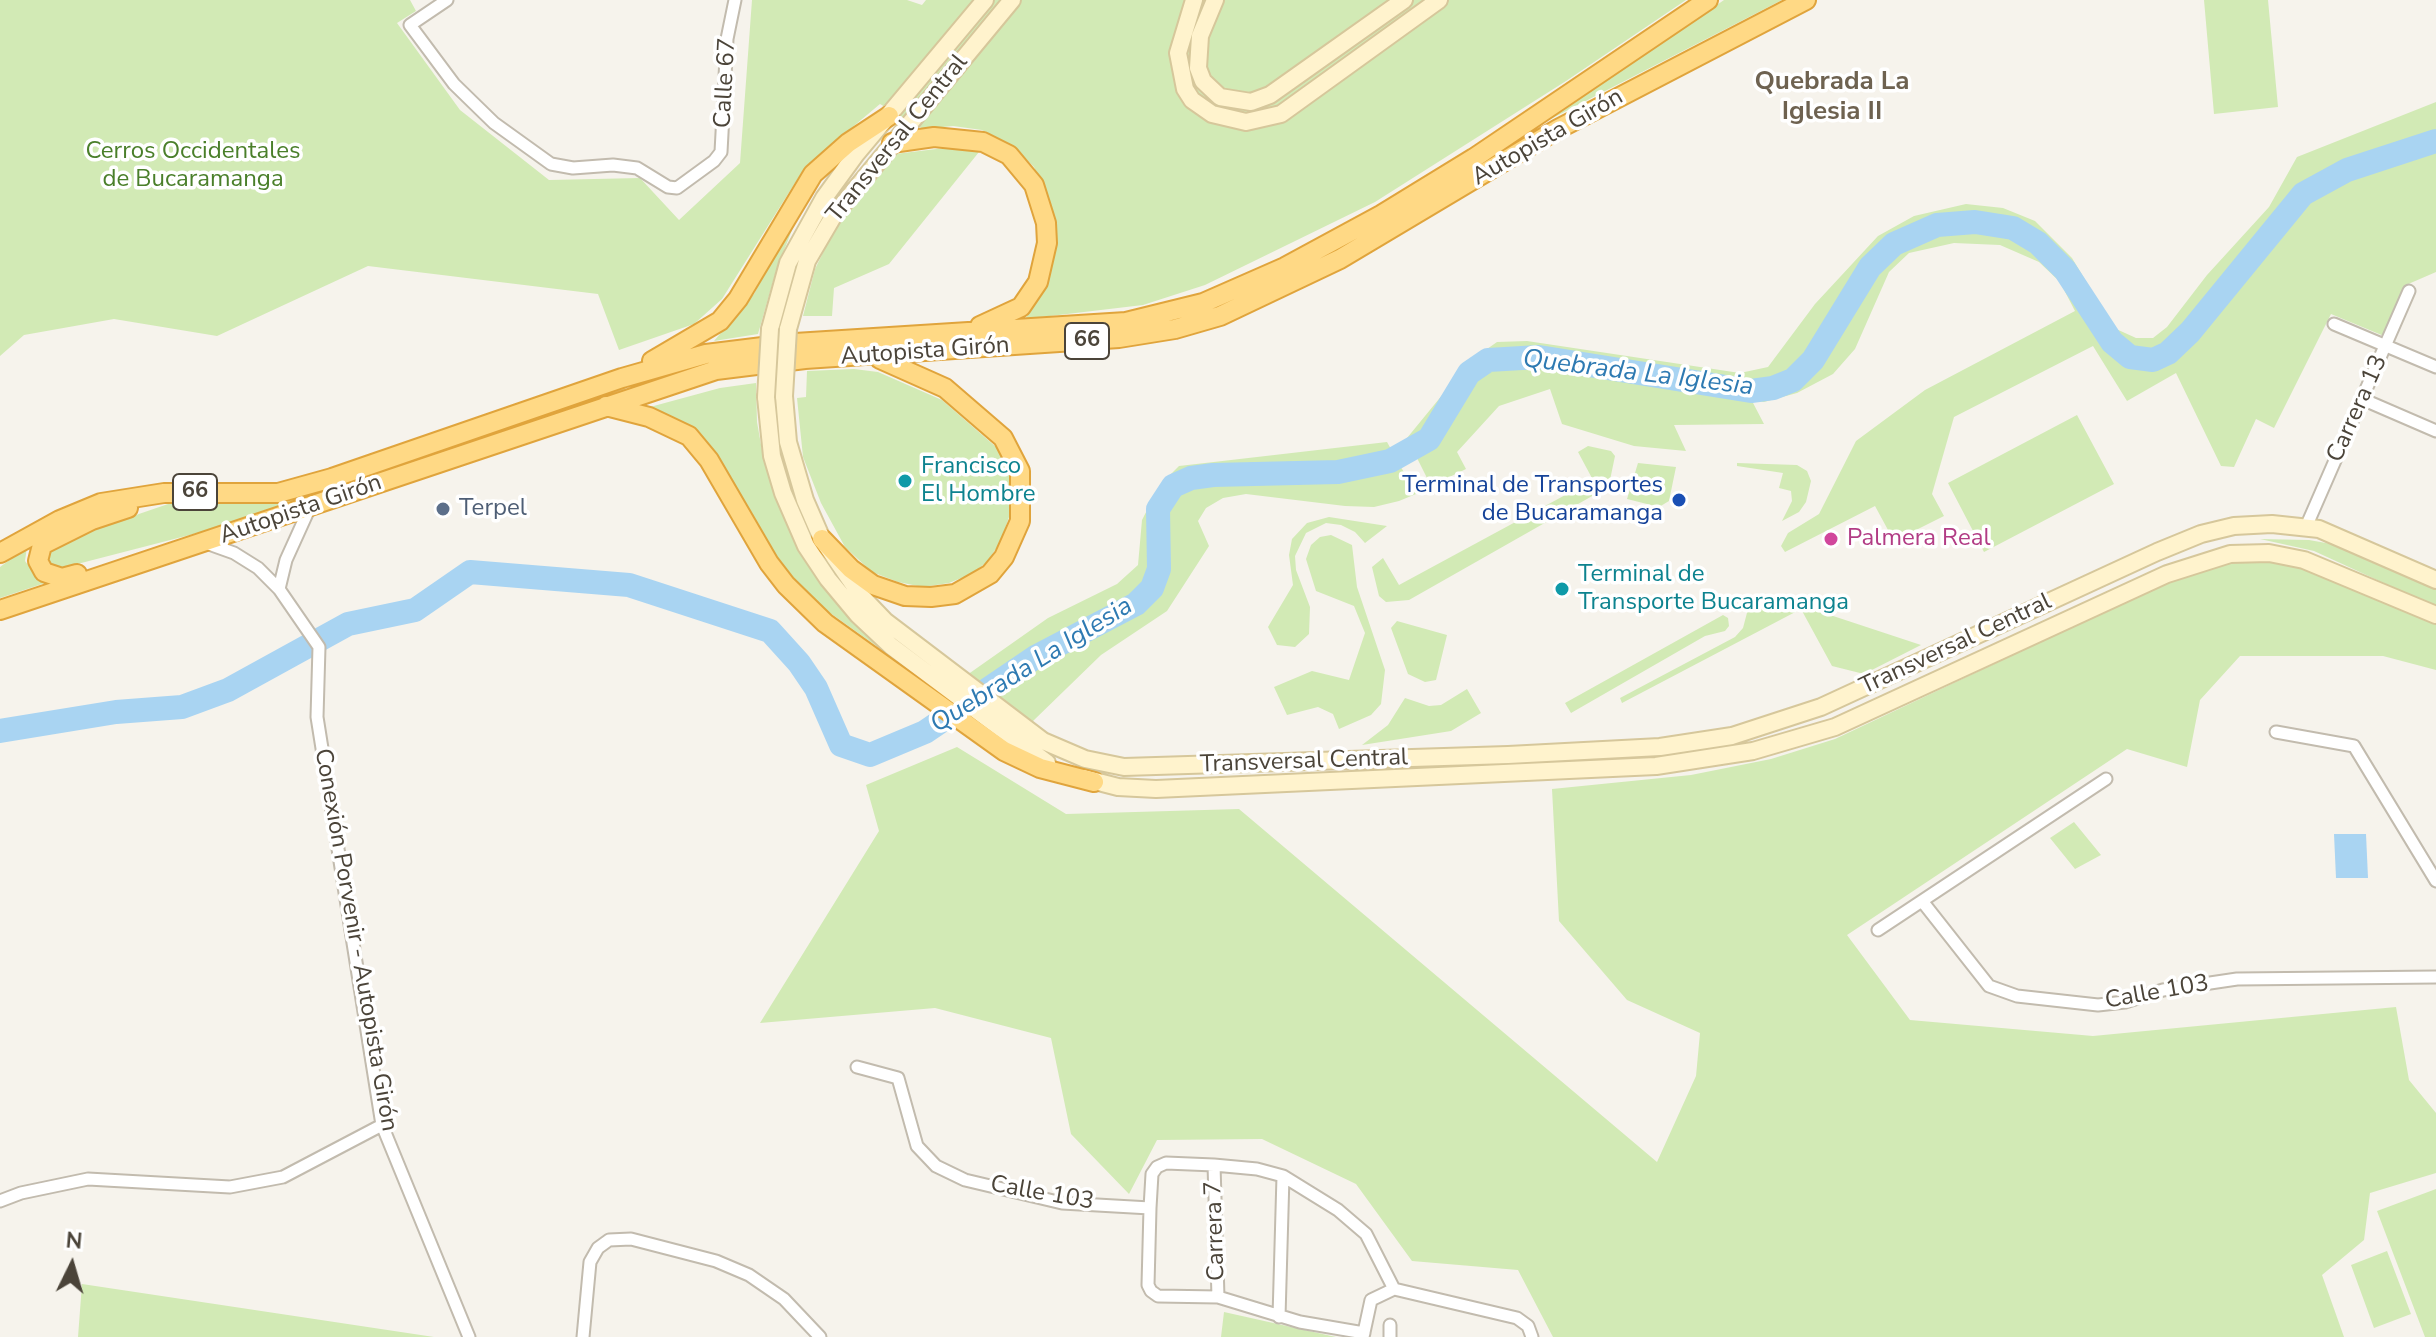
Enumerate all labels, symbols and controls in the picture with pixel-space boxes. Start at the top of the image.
street label: Calle 67 [709,37,743,129]
street label: Transversal Central [821,49,975,229]
district label: Quebrada La Iglesia II [1754,67,1910,128]
street label: Autopista Girón [1468,83,1628,193]
park label: Cerros Occidentales de Bucaramanga [86,138,300,194]
road number: 66 [1065,323,1109,359]
street label: Autopista Girón [840,332,1010,372]
water label: Quebrada La Iglesia [1521,344,1755,404]
street label: Carrera 13 [2322,351,2394,467]
place label: Francisco El Hombre [921,453,1036,509]
street label: Autopista Girón [216,469,386,551]
marker: Francisco El Hombre [896,472,914,490]
place label: Terminal de Transportes de Bucaramanga [1402,472,1663,528]
road number: 66 [173,474,217,510]
marker: Terminal de Transportes de Bucaramanga [1670,491,1688,509]
place label: Terpel [459,495,527,523]
marker: Terpel [434,500,452,518]
place label: Palmera Real [1847,525,1990,553]
marker: Palmera Real [1822,530,1840,548]
place label: Terminal de Transporte Bucaramanga [1578,561,1849,617]
marker: Terminal de Transporte Bucaramanga [1553,580,1571,598]
street label: Transversal Central [1856,588,2056,702]
water label: Quebrada La Iglesia [925,591,1139,741]
street label: Transversal Central [1200,744,1408,780]
street label: Conexión Porvenir - Autopista Girón [307,746,403,1134]
street label: Calle 103 [2103,970,2211,1016]
street label: Calle 103 [988,1171,1096,1217]
street label: Carrera 7 [1200,1181,1232,1281]
north arrow [32,1225,112,1305]
text: N [65,1225,84,1257]

